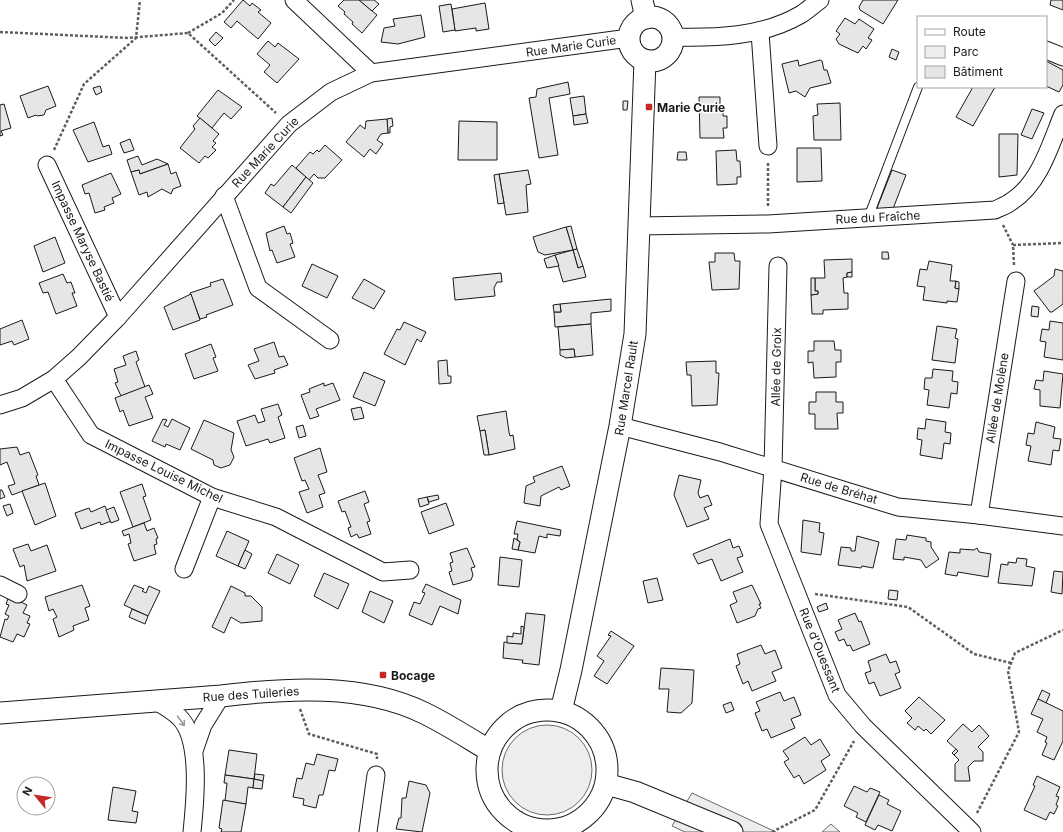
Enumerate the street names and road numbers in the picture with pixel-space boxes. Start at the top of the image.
street label: Rue Marie Curie [525,32,617,60]
street label: Rue Marie Curie [228,114,302,190]
street label: Impasse Maryse Bastié [48,178,118,304]
street label: Rue du Fraîche [835,207,921,227]
street label: Allée de Groix [768,327,784,407]
street label: Rue Marcel Rault [611,339,641,436]
street label: Allée de Molène [982,352,1012,444]
street label: Impasse Louise Michel [103,436,225,506]
street label: Rue de Bréhat [799,469,879,507]
street label: Rue d'Ouessant [796,606,844,695]
street label: Rue des Tuileries [202,683,300,705]

